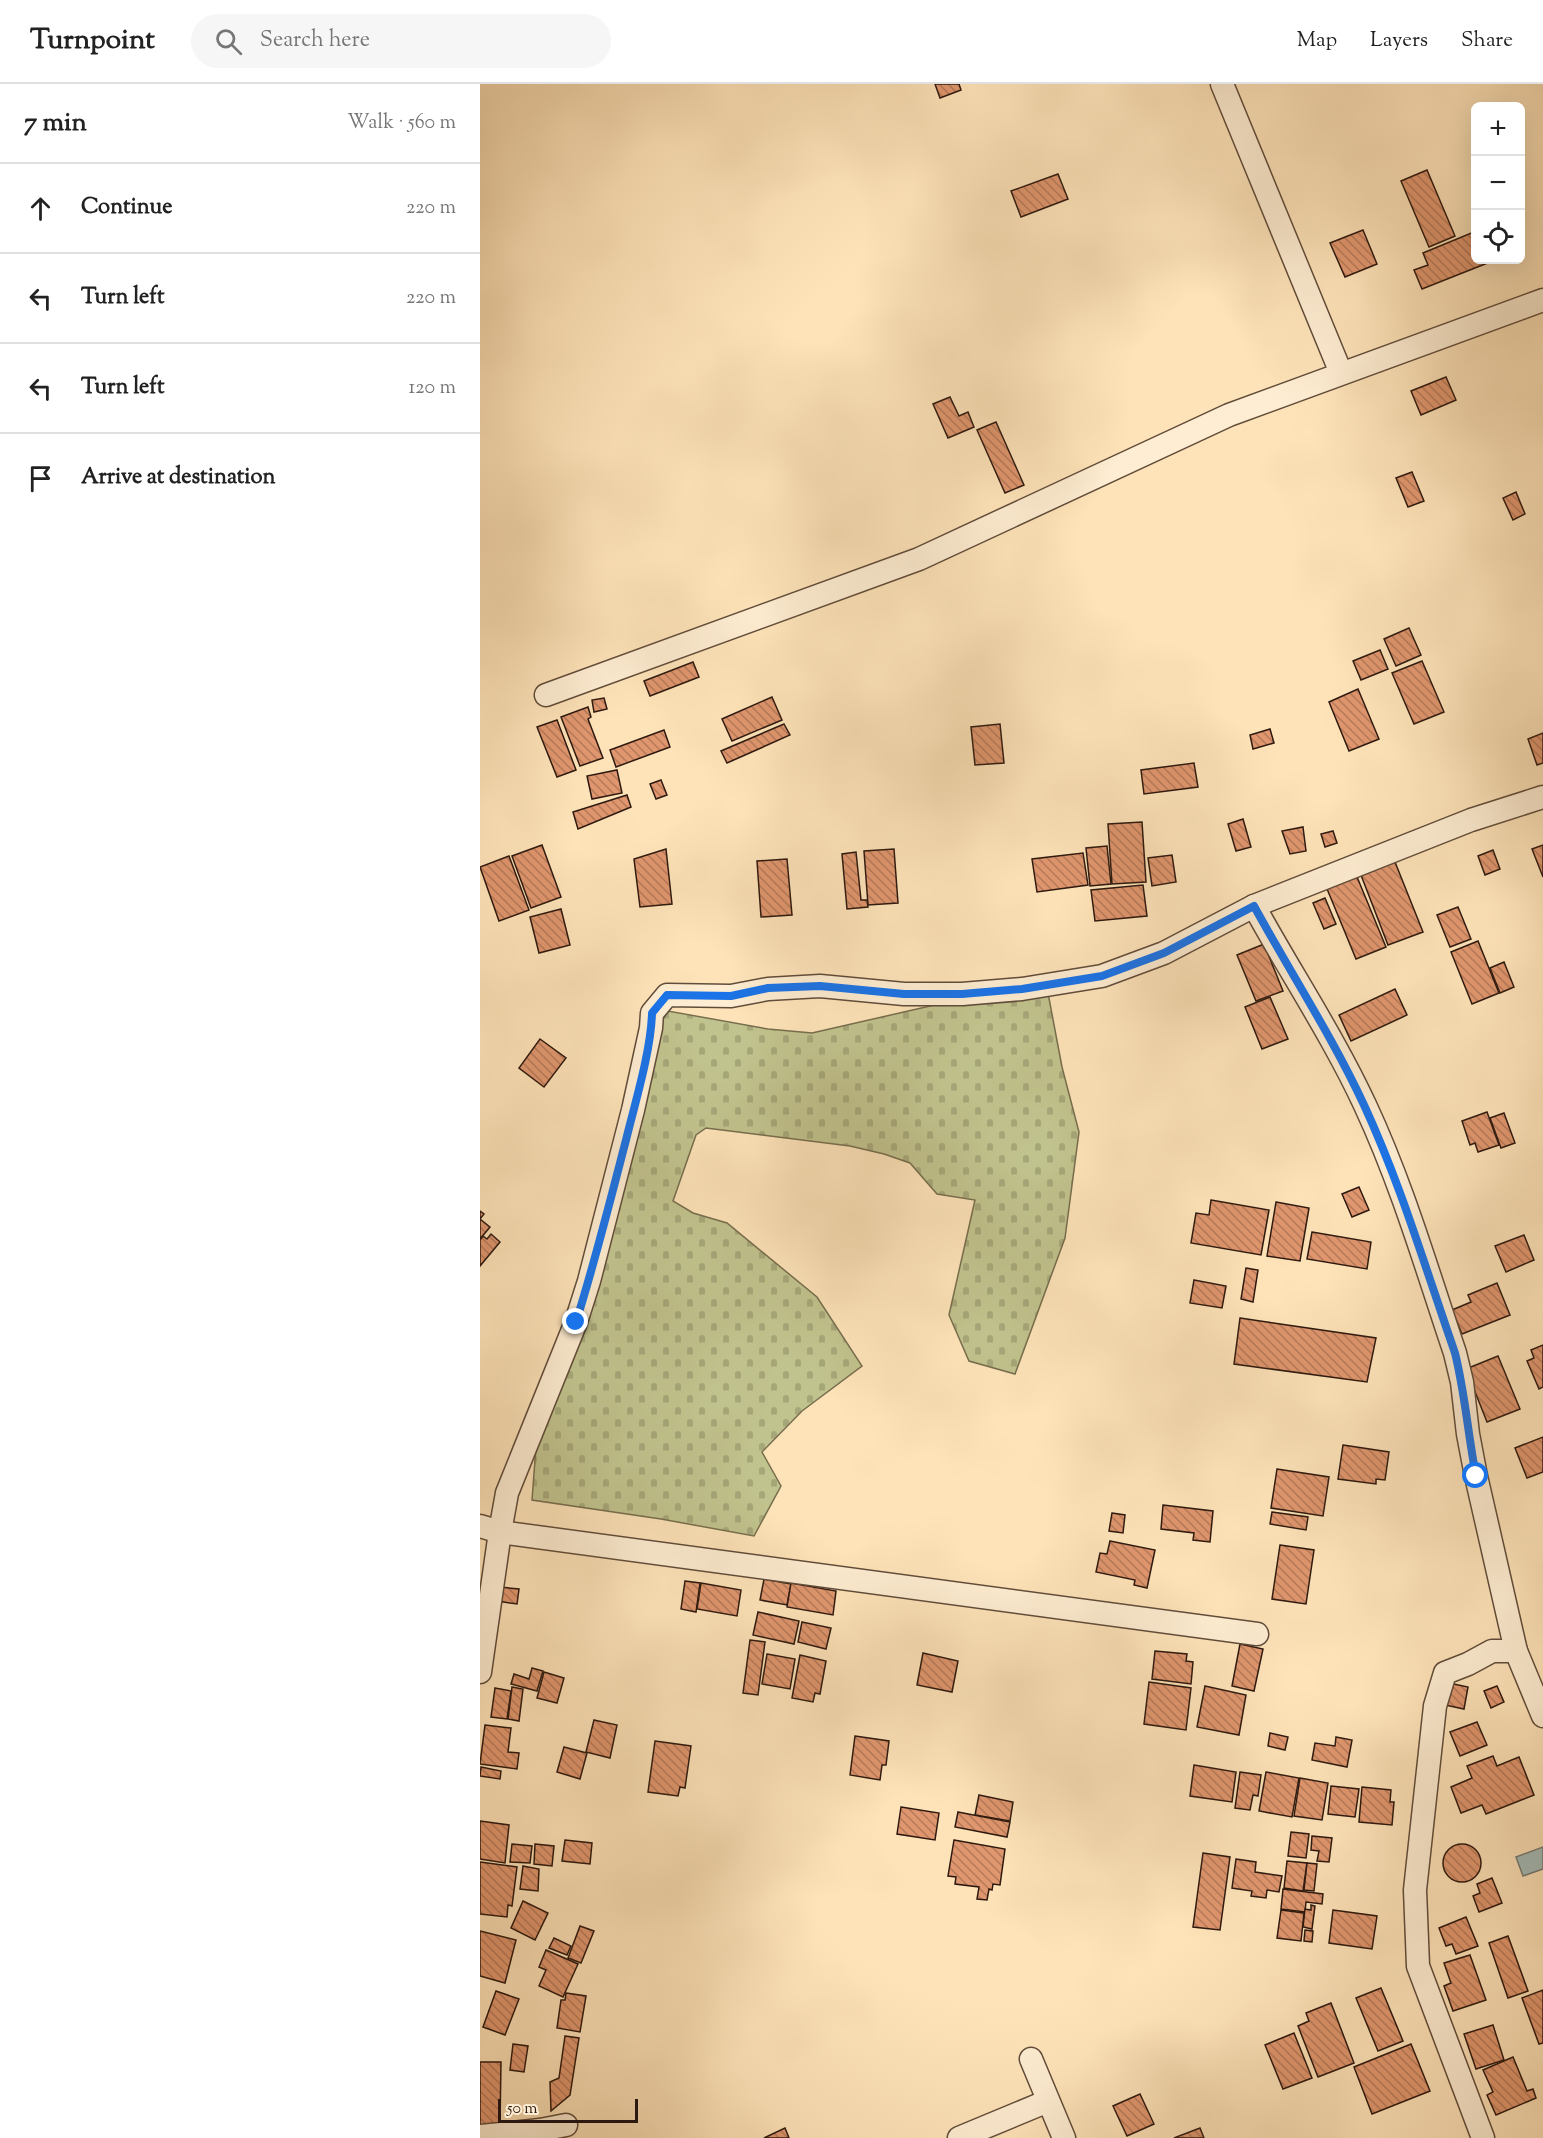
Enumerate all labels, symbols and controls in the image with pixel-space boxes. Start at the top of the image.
search box [191,14,611,68]
text: Turnpoint [30,21,155,61]
icon: search [212,25,245,58]
text: Search here [260,25,370,57]
text: Map [1297,26,1337,56]
text: Layers [1370,26,1428,56]
text: Share [1461,26,1513,56]
map controls [1471,102,1525,264]
button: + [1471,102,1525,156]
text: 7 min [24,105,87,142]
text: Walk · 560 m [347,109,456,138]
button: − [1471,156,1525,210]
icon: ahead [24,192,57,225]
text: Continue [81,192,172,224]
text: 220 m [406,194,456,223]
button: locate [1471,210,1525,264]
icon: left [24,282,57,315]
text: Turn left [81,282,164,314]
text: 220 m [406,284,456,313]
icon: left [24,372,57,405]
text: Turn left [81,372,164,404]
text: 120 m [408,374,456,403]
icon: arrive [24,462,57,495]
text: Arrive at destination [81,462,276,494]
route end [562,1308,588,1334]
route start [1462,1462,1488,1488]
scale bar [498,2096,638,2124]
text: 50 m [507,2098,538,2121]

